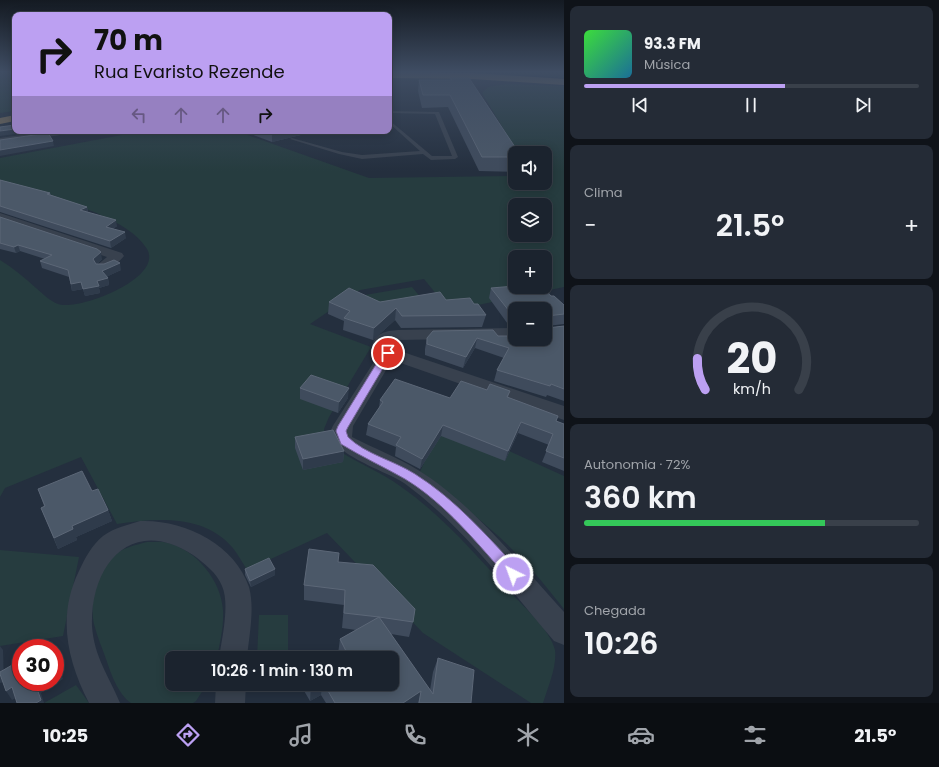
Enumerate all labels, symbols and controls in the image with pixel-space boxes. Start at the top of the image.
text: 70 m [94,21,163,60]
icon: right [28,28,80,80]
text: 93.3 FM [644,33,701,54]
text: Música [644,55,690,74]
text: Rua Evaristo Rezende [94,59,285,84]
icon: previous [629,94,651,116]
icon: pause [740,94,762,116]
icon: next [852,94,874,116]
icon: left [128,104,150,126]
icon: ahead [170,104,192,126]
icon: ahead [212,104,234,126]
icon: right [254,104,276,126]
map controls [508,146,552,346]
button: sound [508,146,552,190]
text: Clima [584,183,623,202]
button: layers [508,198,552,242]
text: 21.5° [716,204,784,247]
text: − [584,210,596,241]
text: + [904,210,919,241]
button: + [508,250,552,294]
button: − [508,302,552,346]
text: 20 [726,328,777,387]
pin [371,336,405,370]
icon: arrive [377,342,399,364]
text: km/h [732,378,771,398]
text: Autonomia · 72% [584,455,690,474]
text: 360 km [584,476,697,519]
position arrow [492,553,534,595]
text: Chegada [584,601,646,620]
text: 10:26 [584,622,659,665]
speed limit sign: 30 [12,639,64,691]
text: 10:26 · 1 min · 130 m [211,660,353,681]
icon: directions [174,721,202,749]
icon: music [287,721,315,749]
icon: phone [401,721,429,749]
icon: climate [514,721,542,749]
icon: car [627,721,655,749]
icon: filters [741,721,769,749]
text: 10:25 [43,723,88,748]
text: 21.5° [854,723,896,748]

